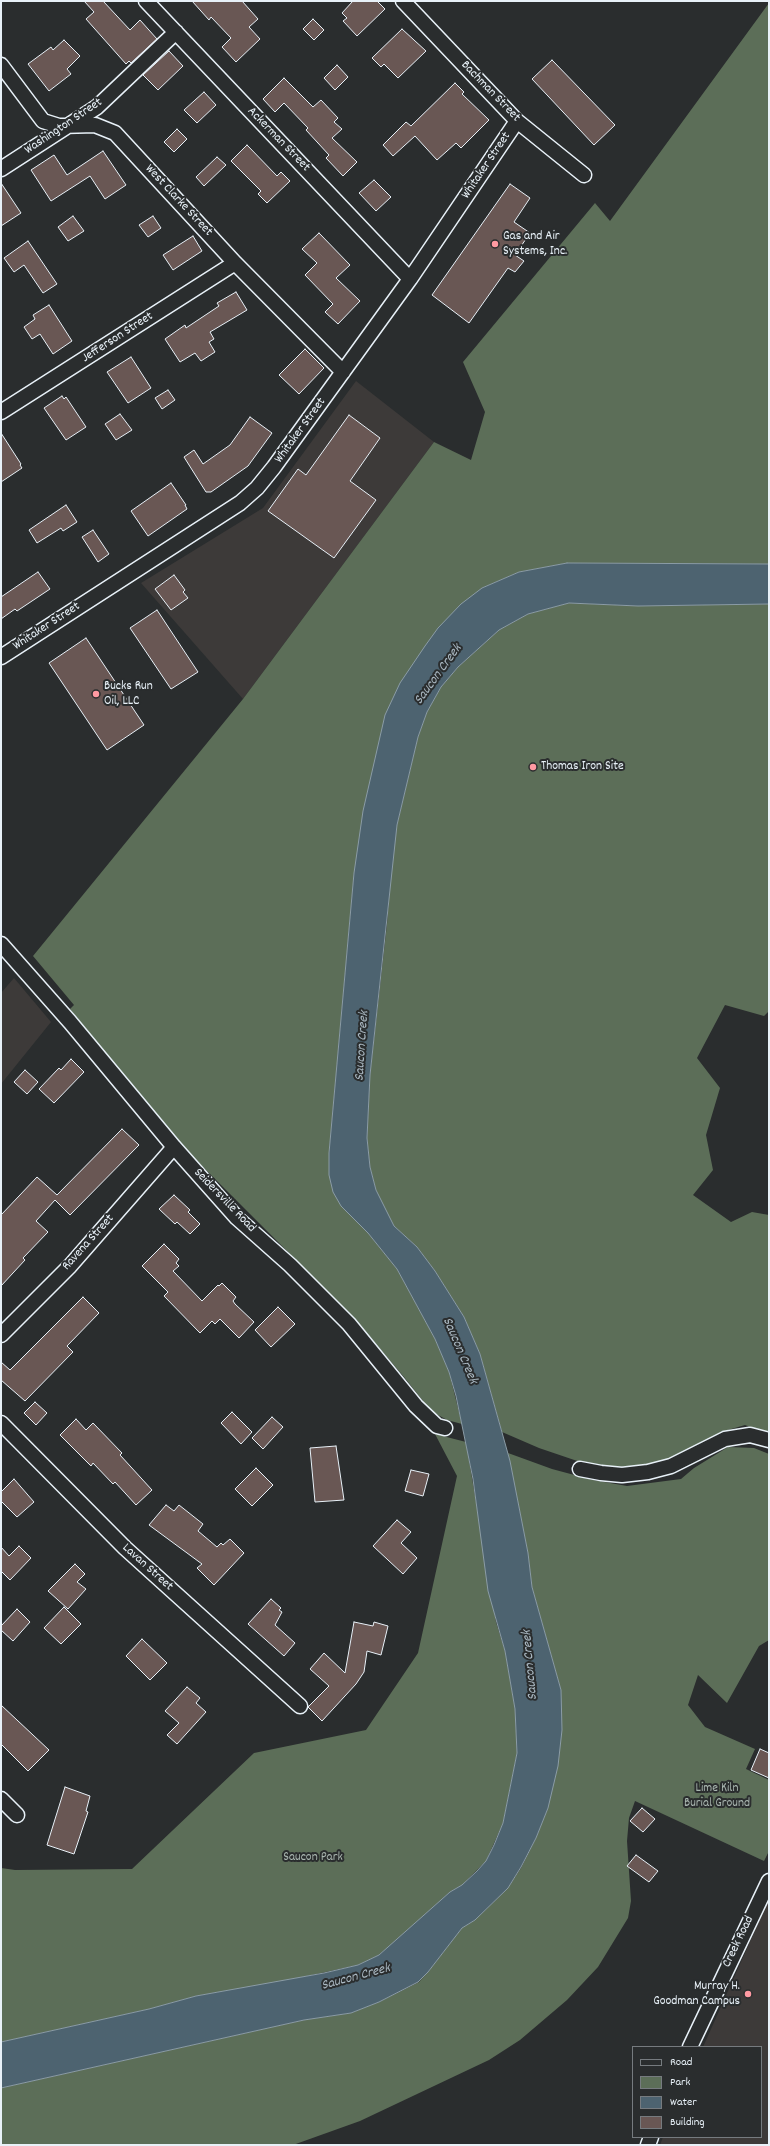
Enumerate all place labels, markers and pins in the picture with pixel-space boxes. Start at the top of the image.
place label: Gas and Air Systems, Inc. [503,229,567,260]
marker: Gas and Air Systems, Inc. [490,239,500,249]
place label: Bucks Run Oil, LLC [104,679,153,710]
marker: Bucks Run Oil, LLC [91,689,101,699]
place label: Thomas Iron Site [541,759,624,775]
marker: Thomas Iron Site [528,762,538,772]
place label: Murray H. Goodman Campus [653,1979,740,2010]
marker: Murray H. Goodman Campus [743,1989,753,1999]

